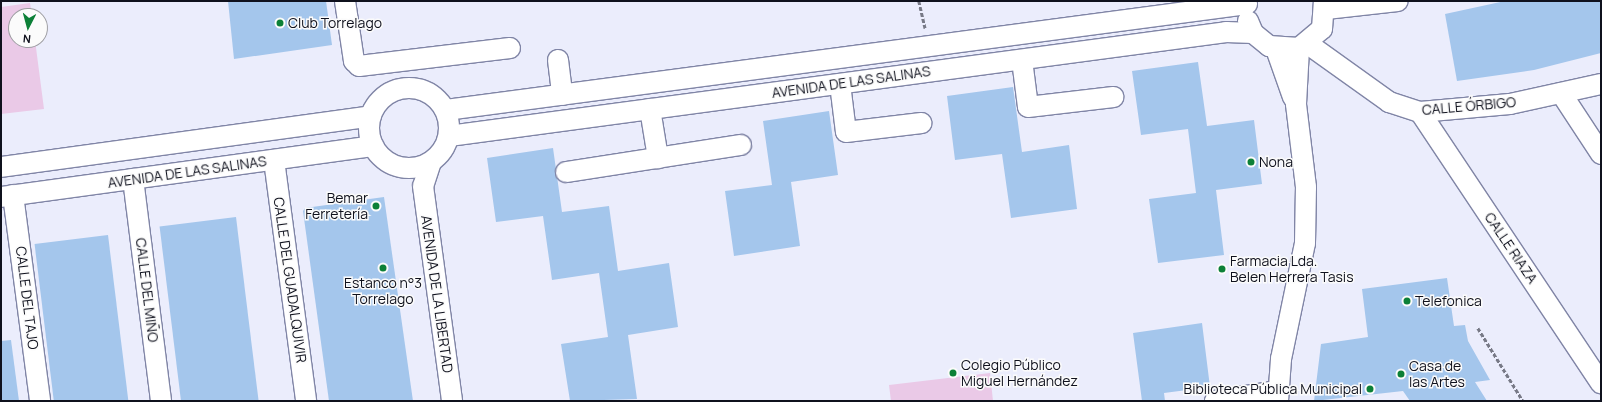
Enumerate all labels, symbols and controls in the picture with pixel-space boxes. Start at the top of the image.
north arrow [8,8,48,48]
place label: Club Torrelago [288,15,382,31]
marker: Club Torrelago [275,18,285,28]
text: N [22,32,32,47]
street label: AVENIDA DE LAS SALINAS [771,63,931,101]
street label: CALLE ÓRBIGO [1421,94,1517,118]
street label: AVENIDA DE LAS SALINAS [107,153,267,191]
place label: Nona [1259,154,1293,170]
marker: Nona [1246,157,1256,167]
place label: Bemar Ferretería [305,190,368,222]
street label: CALLE DEL GUADALQUIVIR [270,196,310,364]
marker: Bemar Ferretería [371,201,381,211]
street label: CALLE RIAZA [1481,209,1541,287]
street label: AVENIDA DE LA LIBERTAD [418,214,456,374]
street label: CALLE DEL MIÑO [132,236,162,344]
street label: CALLE DEL TAJO [12,245,42,351]
place label: Farmacia Lda. Belen Herrera Tasis [1230,253,1353,286]
marker: Estanco n°3 Torrelago [378,263,388,273]
marker: Farmacia Lda. Belen Herrera Tasis [1217,264,1227,274]
place label: Estanco n°3 Torrelago [344,275,422,308]
place label: Telefonica [1415,293,1482,309]
marker: Telefonica [1402,296,1412,306]
place label: Colegio Público Miguel Hernández [961,357,1078,390]
place label: Casa de las Artes [1409,358,1465,390]
marker: Colegio Público Miguel Hernández [948,368,958,378]
marker: Casa de las Artes [1396,369,1406,379]
place label: Biblioteca Pública Municipal [1184,381,1362,397]
marker: Biblioteca Pública Municipal [1365,384,1375,394]

